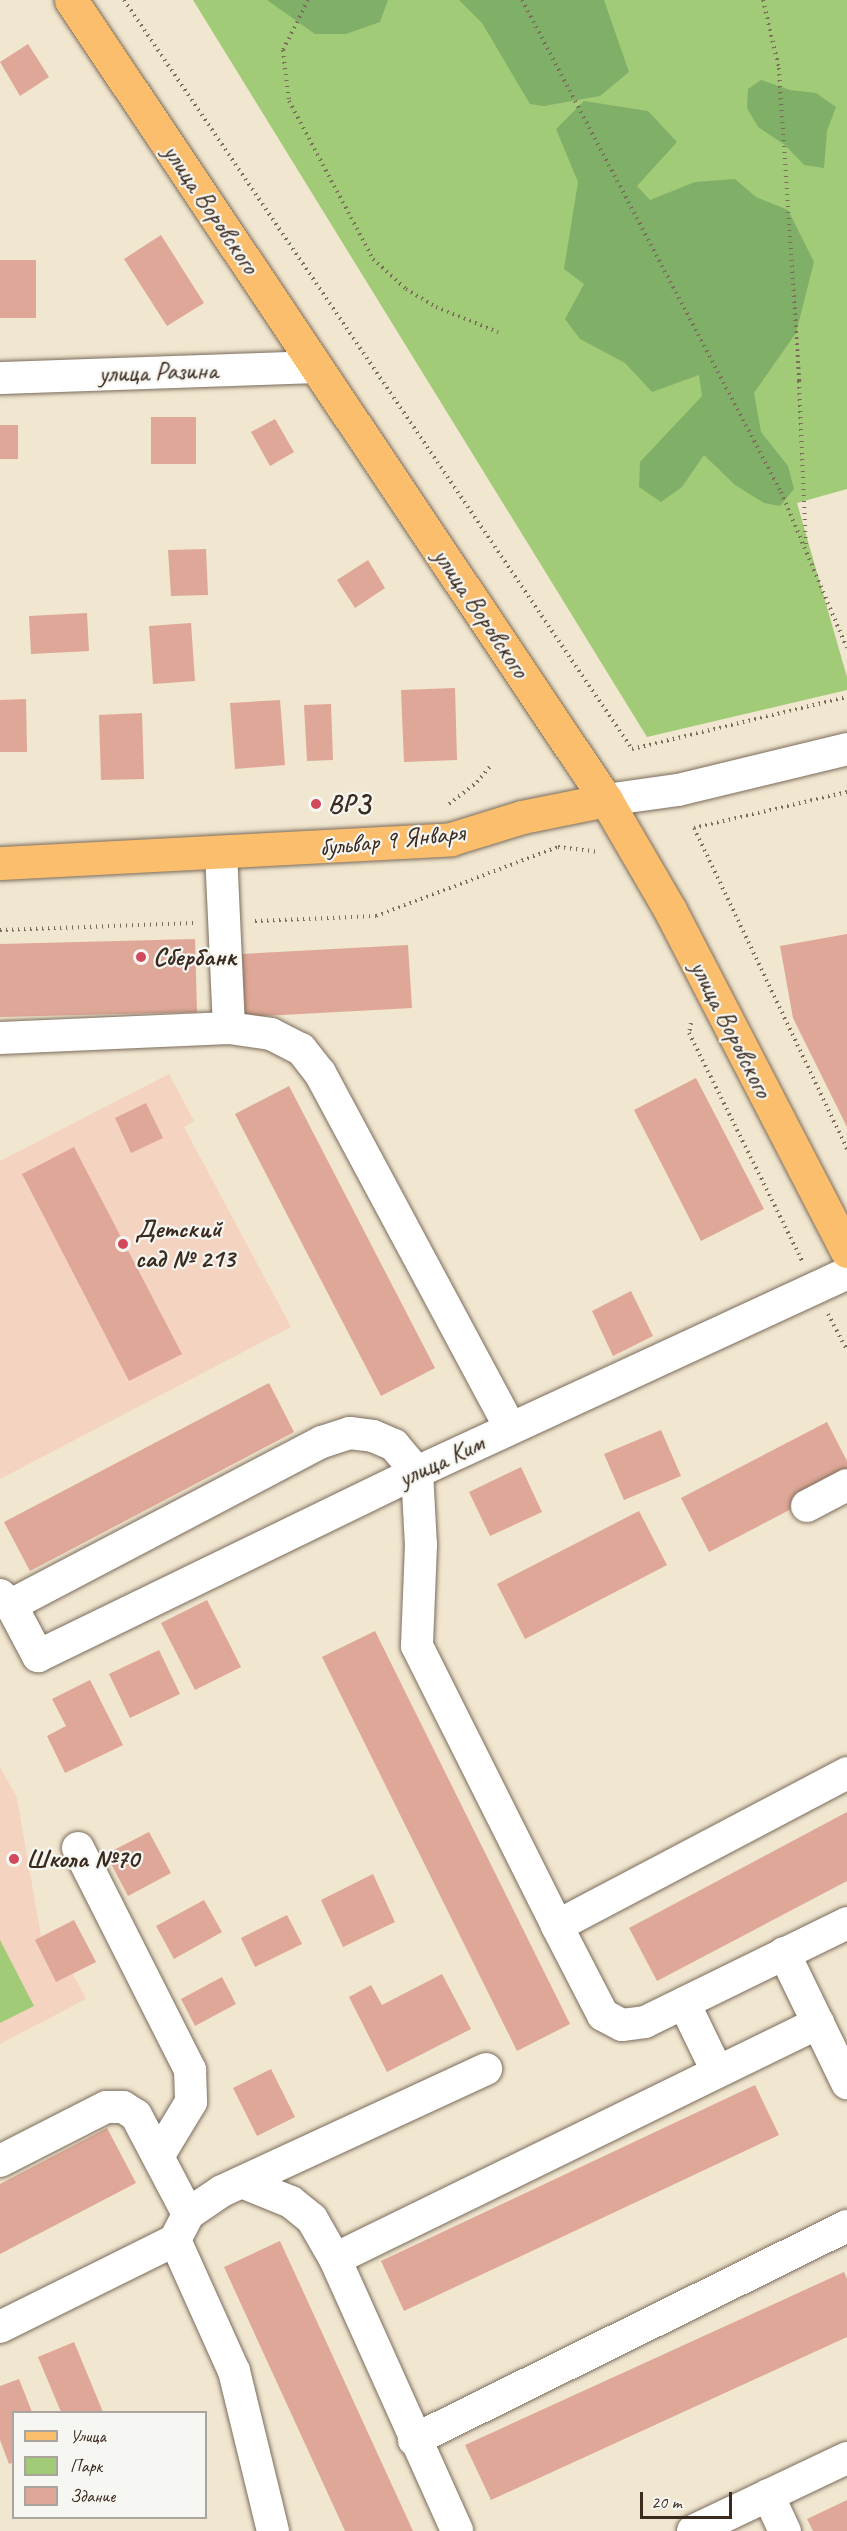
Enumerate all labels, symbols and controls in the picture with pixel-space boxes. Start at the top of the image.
street label: улица Воровского [156,138,266,280]
street label: улица Разина [98,354,218,390]
street label: улица Воровского [426,542,536,684]
place label: ВРЗ [328,788,371,820]
marker: ВРЗ [309,797,323,811]
street label: бульвар 9 Января [318,817,466,863]
place label: Сбербанк [153,941,236,973]
marker: Сбербанк [134,950,148,964]
street label: улица Воровского [683,955,779,1103]
place label: Детский сад № 213 [135,1213,235,1274]
marker: Детский сад № 213 [116,1237,130,1251]
street label: улица Ким [393,1428,489,1494]
place label: Школа №70 [26,1843,139,1875]
marker: Школа №70 [7,1852,21,1866]
legend [12,2411,207,2519]
text: Улица [70,2425,106,2447]
text: Парк [70,2455,102,2477]
scale bar [643,2480,734,2518]
text: Здание [70,2485,115,2507]
text: 20 m [651,2491,682,2513]

